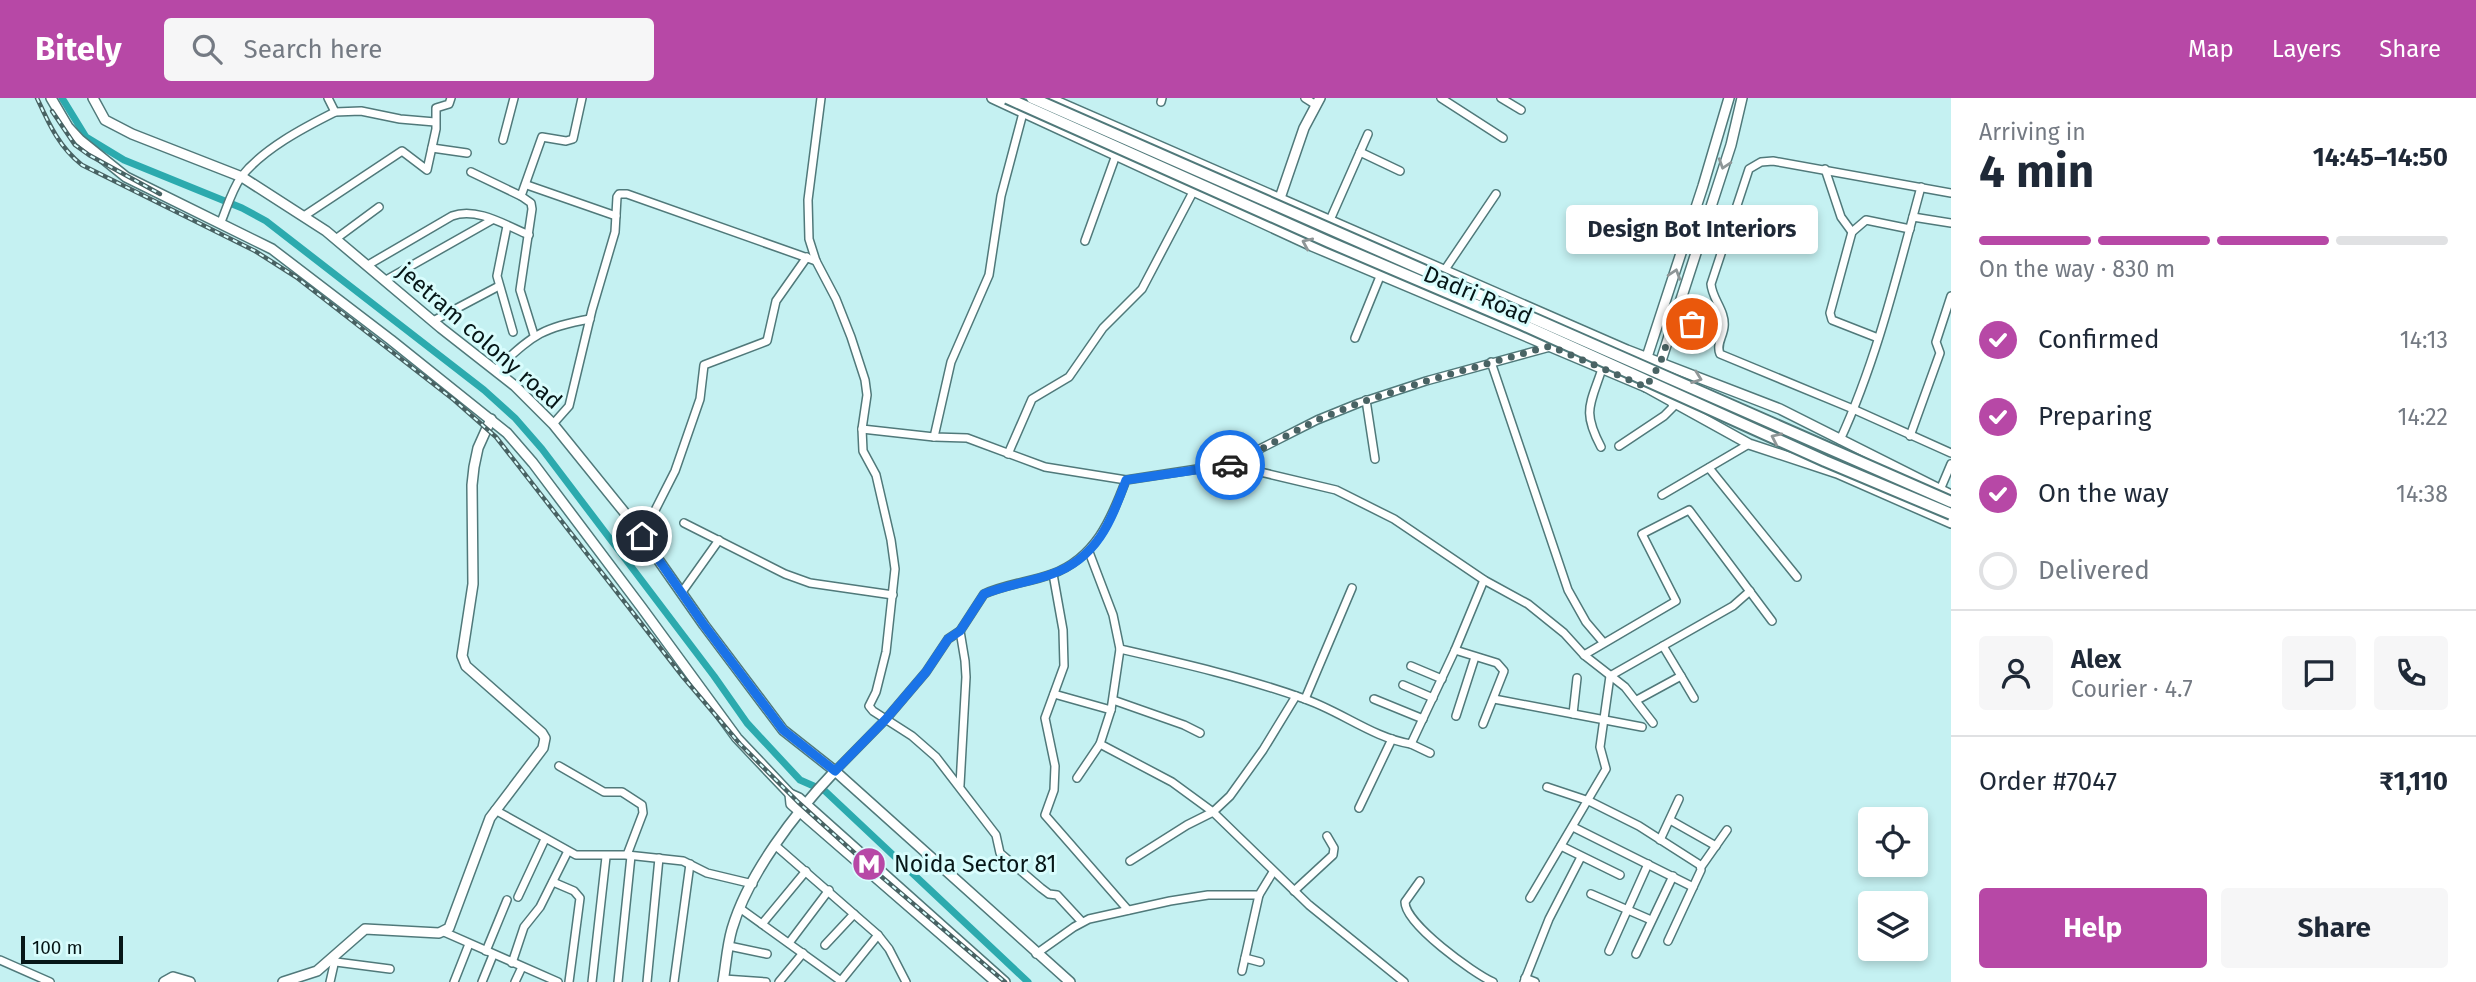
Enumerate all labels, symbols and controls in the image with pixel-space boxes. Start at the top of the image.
search box [164,18,654,81]
text: Bitely [35,29,122,69]
icon: search [188,30,226,68]
text: Search here [244,34,382,65]
text: Map [2188,35,2234,63]
text: Layers [2272,35,2341,63]
text: Share [2379,35,2441,63]
text: Arriving in [1979,118,2086,146]
text: 14:45–14:50 [2313,142,2448,173]
text: 4 min [1979,144,2094,199]
one-way arrow [1718,157,1733,169]
callout: Design Bot Interiors [1566,205,1818,254]
text: Design Bot Interiors [1588,215,1796,243]
one-way arrow [1302,238,1314,252]
text: On the way · 830 m [1979,255,2175,283]
street label: jeetram colony road [391,256,568,415]
street label: Dadri Road [1419,260,1537,330]
one-way arrow [1667,268,1681,280]
pin [1662,294,1722,354]
icon: bag [1673,305,1711,343]
icon: check [1979,321,2017,359]
text: Confirmed [2038,324,2159,355]
text: 14:13 [2400,326,2448,354]
one-way arrow [1690,370,1702,384]
icon: check [1979,398,2017,436]
text: Preparing [2038,401,2151,432]
text: 14:22 [2398,403,2448,431]
courier [1195,430,1265,500]
one-way arrow [1771,432,1783,446]
icon: car [1211,446,1249,484]
icon: check [1979,475,2017,513]
text: On the way [2038,478,2169,509]
text: 14:38 [2396,480,2448,508]
pin [612,506,672,566]
icon: home [623,517,661,555]
text: Delivered [2038,555,2150,586]
button: person [1979,636,2053,710]
button: chat [2282,636,2356,710]
button: phone [2374,636,2448,710]
text: Alex [2071,644,2121,675]
text: Courier · 4.7 [2071,675,2193,703]
text: Order #7047 [1979,766,2117,797]
text: ₹1,110 [2379,766,2448,797]
map controls [1858,807,1928,961]
button: locate [1858,807,1928,877]
metro station icon: Noida Sector 81 [850,845,888,883]
place label: Noida Sector 81 [894,850,1056,878]
button: Help [1979,888,2207,968]
button: Share [2221,888,2448,968]
button: layers [1858,891,1928,961]
scale bar [21,933,122,965]
text: 100 m [32,936,83,959]

